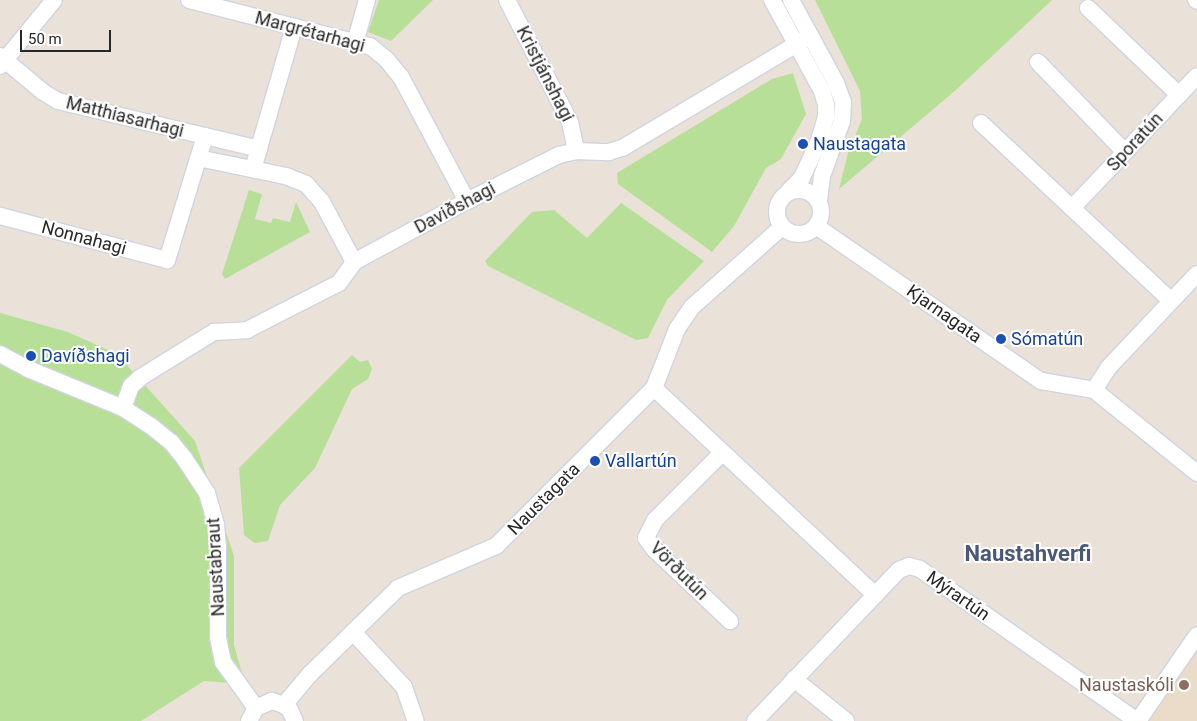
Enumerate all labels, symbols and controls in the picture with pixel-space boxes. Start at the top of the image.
street label: Margrétarhagi [253,7,367,57]
scale bar [22,20,114,52]
street label: Kristjánshagi [512,23,578,125]
text: 50 m [28,30,62,48]
street label: Matthiasarhagi [64,92,186,142]
street label: Sporatún [1102,108,1168,176]
place label: Naustagata [813,133,906,155]
marker: Naustagata [797,138,809,150]
street label: Daviðshagi [411,178,499,238]
street label: Nonnahagi [39,216,129,260]
street label: Kjarnagata [902,280,986,348]
place label: Sómatún [1011,328,1083,350]
marker: Sómatún [995,333,1007,345]
place label: Davíðshagi [41,345,130,367]
marker: Davíðshagi [25,350,37,362]
place label: Vallartún [605,450,677,472]
marker: Vallartún [589,455,601,467]
street label: Naustagata [503,458,585,540]
street label: Naustabraut [203,517,229,617]
street label: Vörðutún [645,537,713,605]
district label: Naustahverfi [965,541,1091,567]
street label: Mýrartún [922,566,994,626]
place label: Naustaskóli [1079,674,1174,696]
marker: Naustaskóli [1178,679,1190,691]

